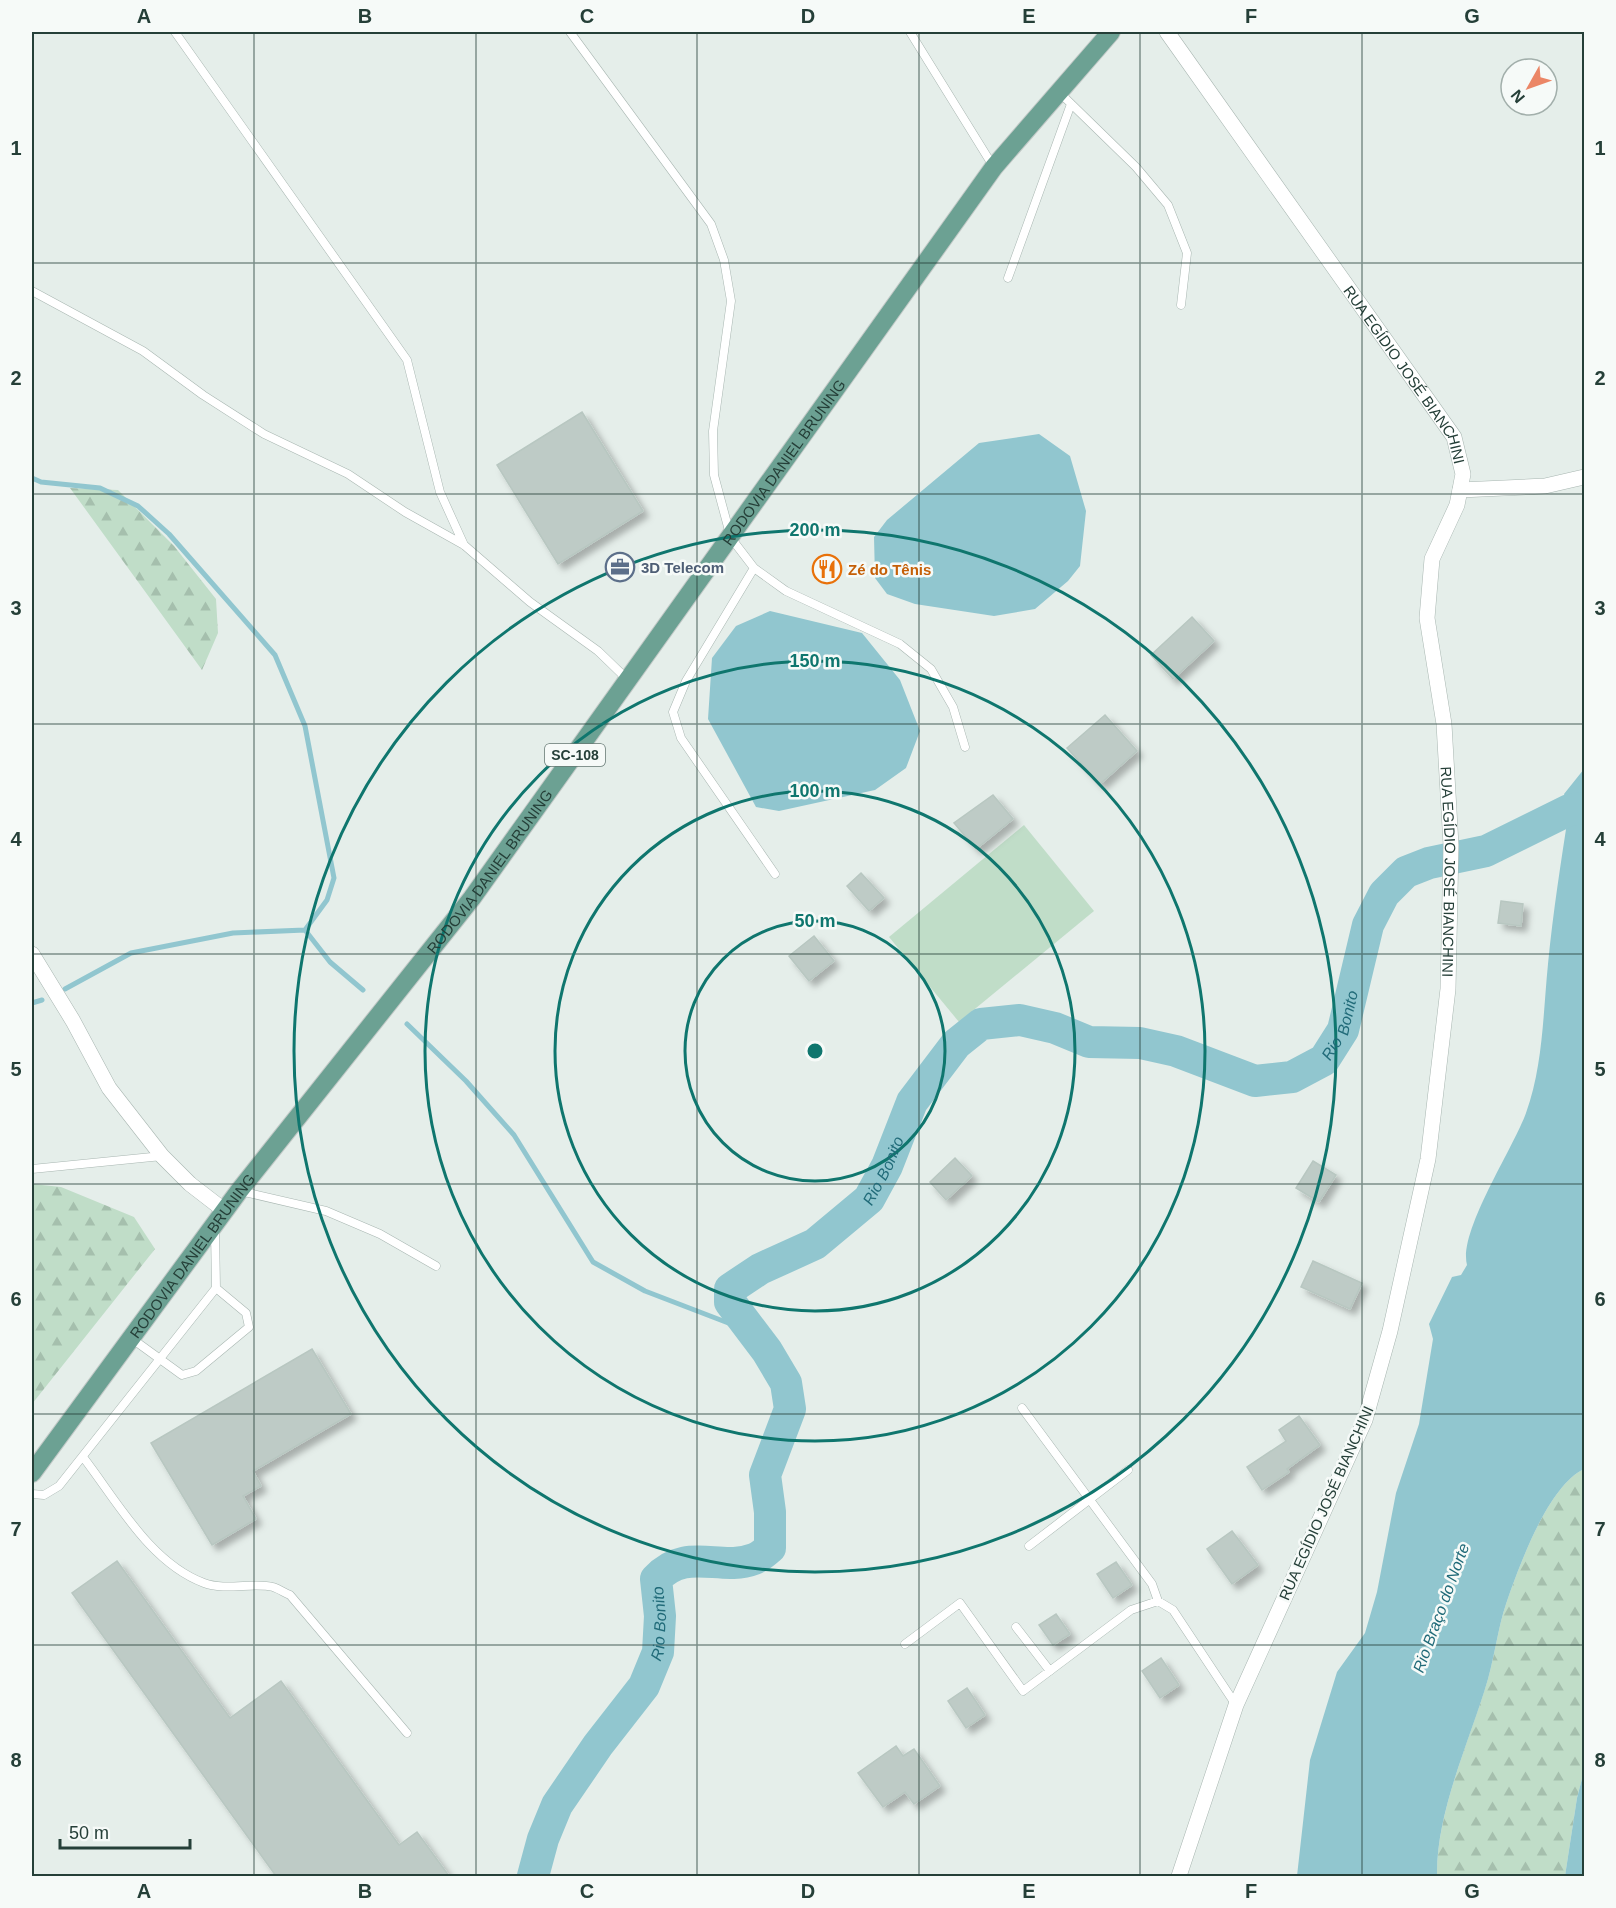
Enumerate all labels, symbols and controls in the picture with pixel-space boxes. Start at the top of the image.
text: A [137,5,151,27]
text: B [358,5,372,27]
text: C [580,5,594,27]
text: D [801,5,815,27]
text: E [1022,5,1036,27]
text: F [1245,5,1257,27]
text: G [1464,5,1480,27]
north arrow [1499,57,1559,117]
text: N [1508,86,1528,106]
text: 1 [10,137,22,159]
text: 1 [1594,137,1606,159]
street label: RUA EGÍDIO JOSÉ BIANCHINI [1341,282,1469,465]
text: 2 [10,367,22,389]
text: 2 [1594,367,1606,389]
street label: RODOVIA DANIEL BRUNING [718,376,848,548]
text: 200 m [789,520,841,540]
office icon: 3D Telecom [604,551,636,583]
restaurant icon: Zé do Tênis [811,553,843,585]
place label: 3D Telecom [641,559,724,576]
place label: Zé do Tênis [848,561,931,578]
text: 3 [10,597,22,619]
text: 3 [1594,597,1606,619]
text: 150 m [789,651,841,671]
road number: SC-108 [545,744,605,766]
street label: RUA EGÍDIO JOSÉ BIANCHINI [1438,766,1460,977]
text: 100 m [789,781,841,801]
street label: RODOVIA DANIEL BRUNING [423,786,555,957]
text: 4 [10,828,22,850]
text: 4 [1594,828,1606,850]
text: 50 m [794,911,836,931]
water label: Rio Bonito [1318,989,1361,1063]
centre of rings [805,1041,825,1061]
text: 5 [10,1058,22,1080]
text: 5 [1594,1058,1606,1080]
water label: Rio Bonito [859,1134,906,1208]
street label: RODOVIA DANIEL BRUNING [126,1170,258,1341]
text: 6 [10,1288,22,1310]
text: 6 [1594,1288,1606,1310]
street label: RUA EGÍDIO JOSÉ BIANCHINI [1275,1403,1377,1603]
text: 7 [10,1518,22,1540]
text: 7 [1594,1518,1606,1540]
water label: Rio Braço do Norte [1410,1541,1472,1675]
water label: Rio Bonito [647,1586,669,1663]
text: 8 [10,1749,22,1771]
text: 8 [1594,1749,1606,1771]
scale bar [60,1812,190,1850]
text: 50 m [69,1823,109,1843]
text: A [137,1880,151,1902]
text: B [358,1880,372,1902]
text: C [580,1880,594,1902]
text: D [801,1880,815,1902]
text: E [1022,1880,1036,1902]
text: F [1245,1880,1257,1902]
text: G [1464,1880,1480,1902]

